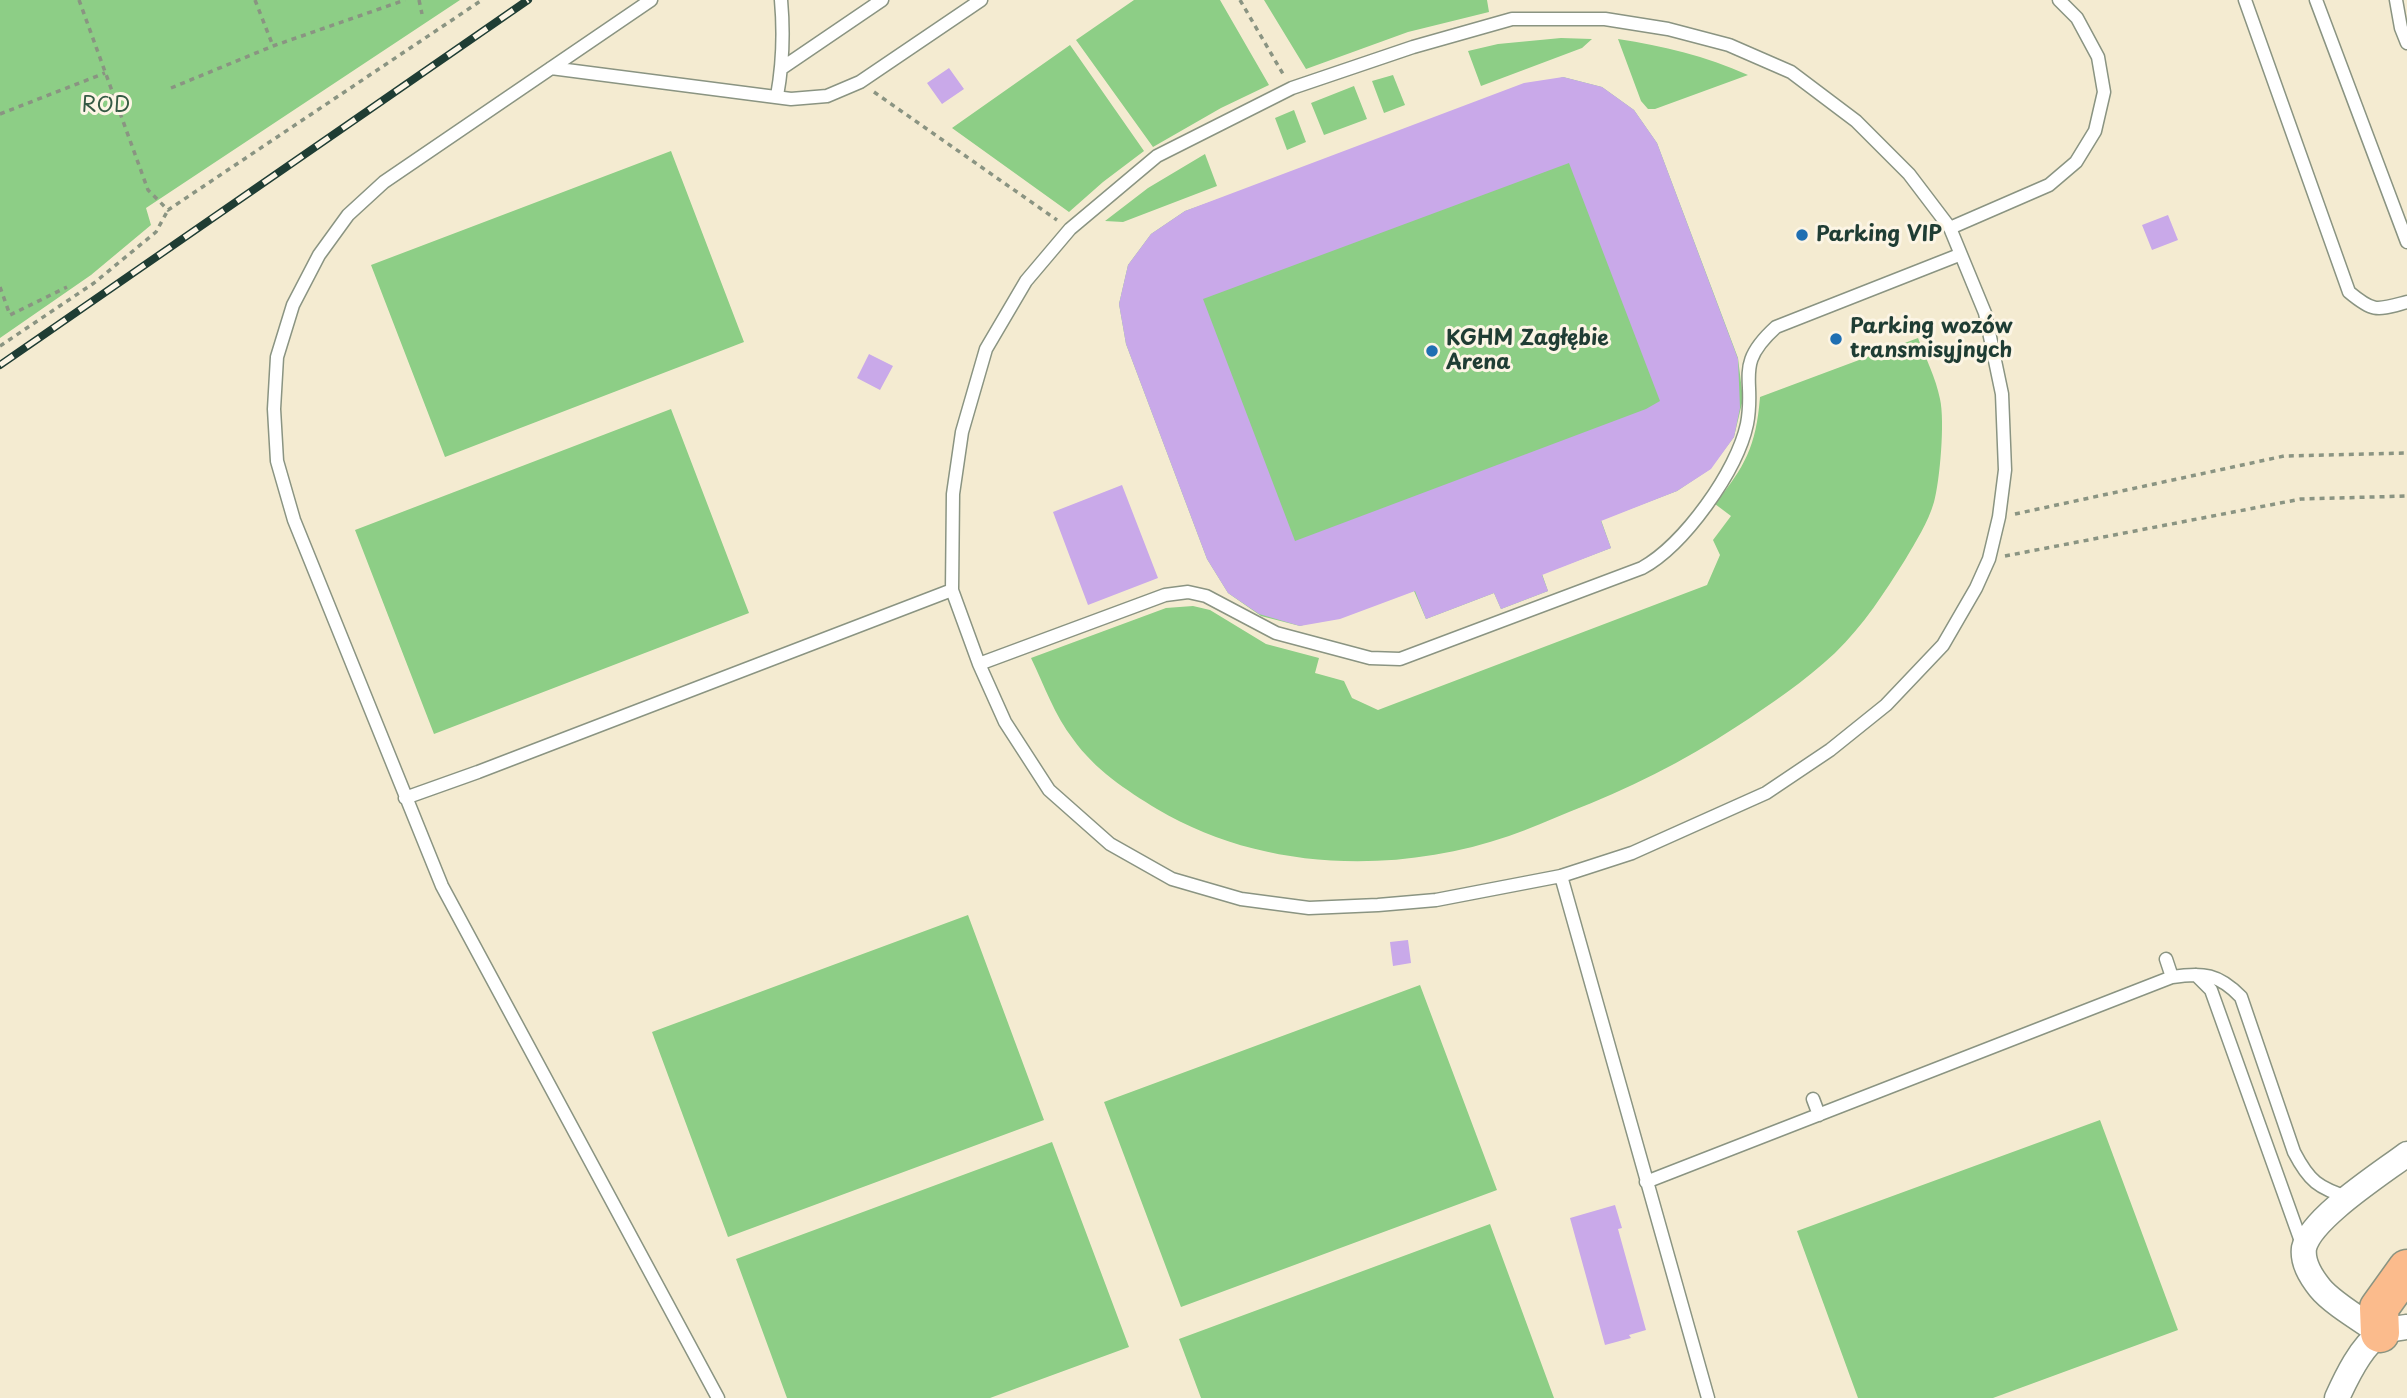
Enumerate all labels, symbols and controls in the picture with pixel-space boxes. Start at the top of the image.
park label: ROD [82,93,130,119]
place label: Parking VIP [1816,222,1942,248]
marker: Parking VIP [1794,227,1810,243]
place label: Parking wozów transmisyjnych [1850,314,2013,364]
place label: KGHM Zagłębie Arena [1446,326,1609,376]
marker: Parking wozów transmisyjnych [1828,331,1844,347]
marker: KGHM Zagłębie Arena [1424,343,1440,359]

